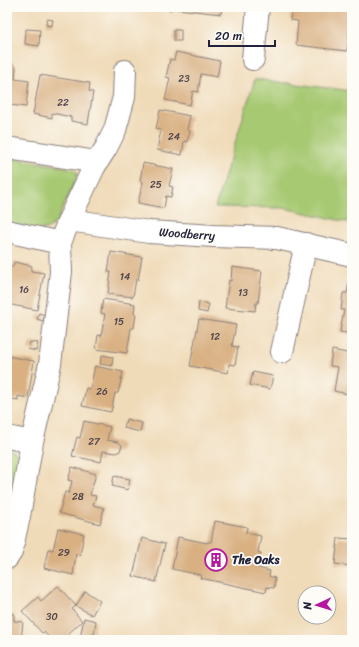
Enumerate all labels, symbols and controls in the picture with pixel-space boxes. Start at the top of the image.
scale bar [209,22,275,48]
text: 20 m [215,25,242,47]
house number: 23 [178,70,190,88]
house number: 22 [57,94,69,112]
house number: 24 [168,128,180,146]
house number: 25 [150,176,162,194]
street label: Woodberry [158,221,216,247]
house number: 14 [120,268,130,286]
house number: 16 [19,281,29,299]
house number: 13 [238,284,248,302]
house number: 15 [114,313,124,331]
house number: 12 [210,328,220,346]
house number: 26 [96,383,108,401]
house number: 27 [88,433,101,451]
house number: 28 [72,488,84,506]
house number: 29 [58,544,70,562]
building icon: The Oaks [203,547,229,573]
place label: The Oaks [232,549,280,571]
north arrow [297,585,337,625]
text: N [298,601,317,611]
house number: 30 [46,608,58,626]

